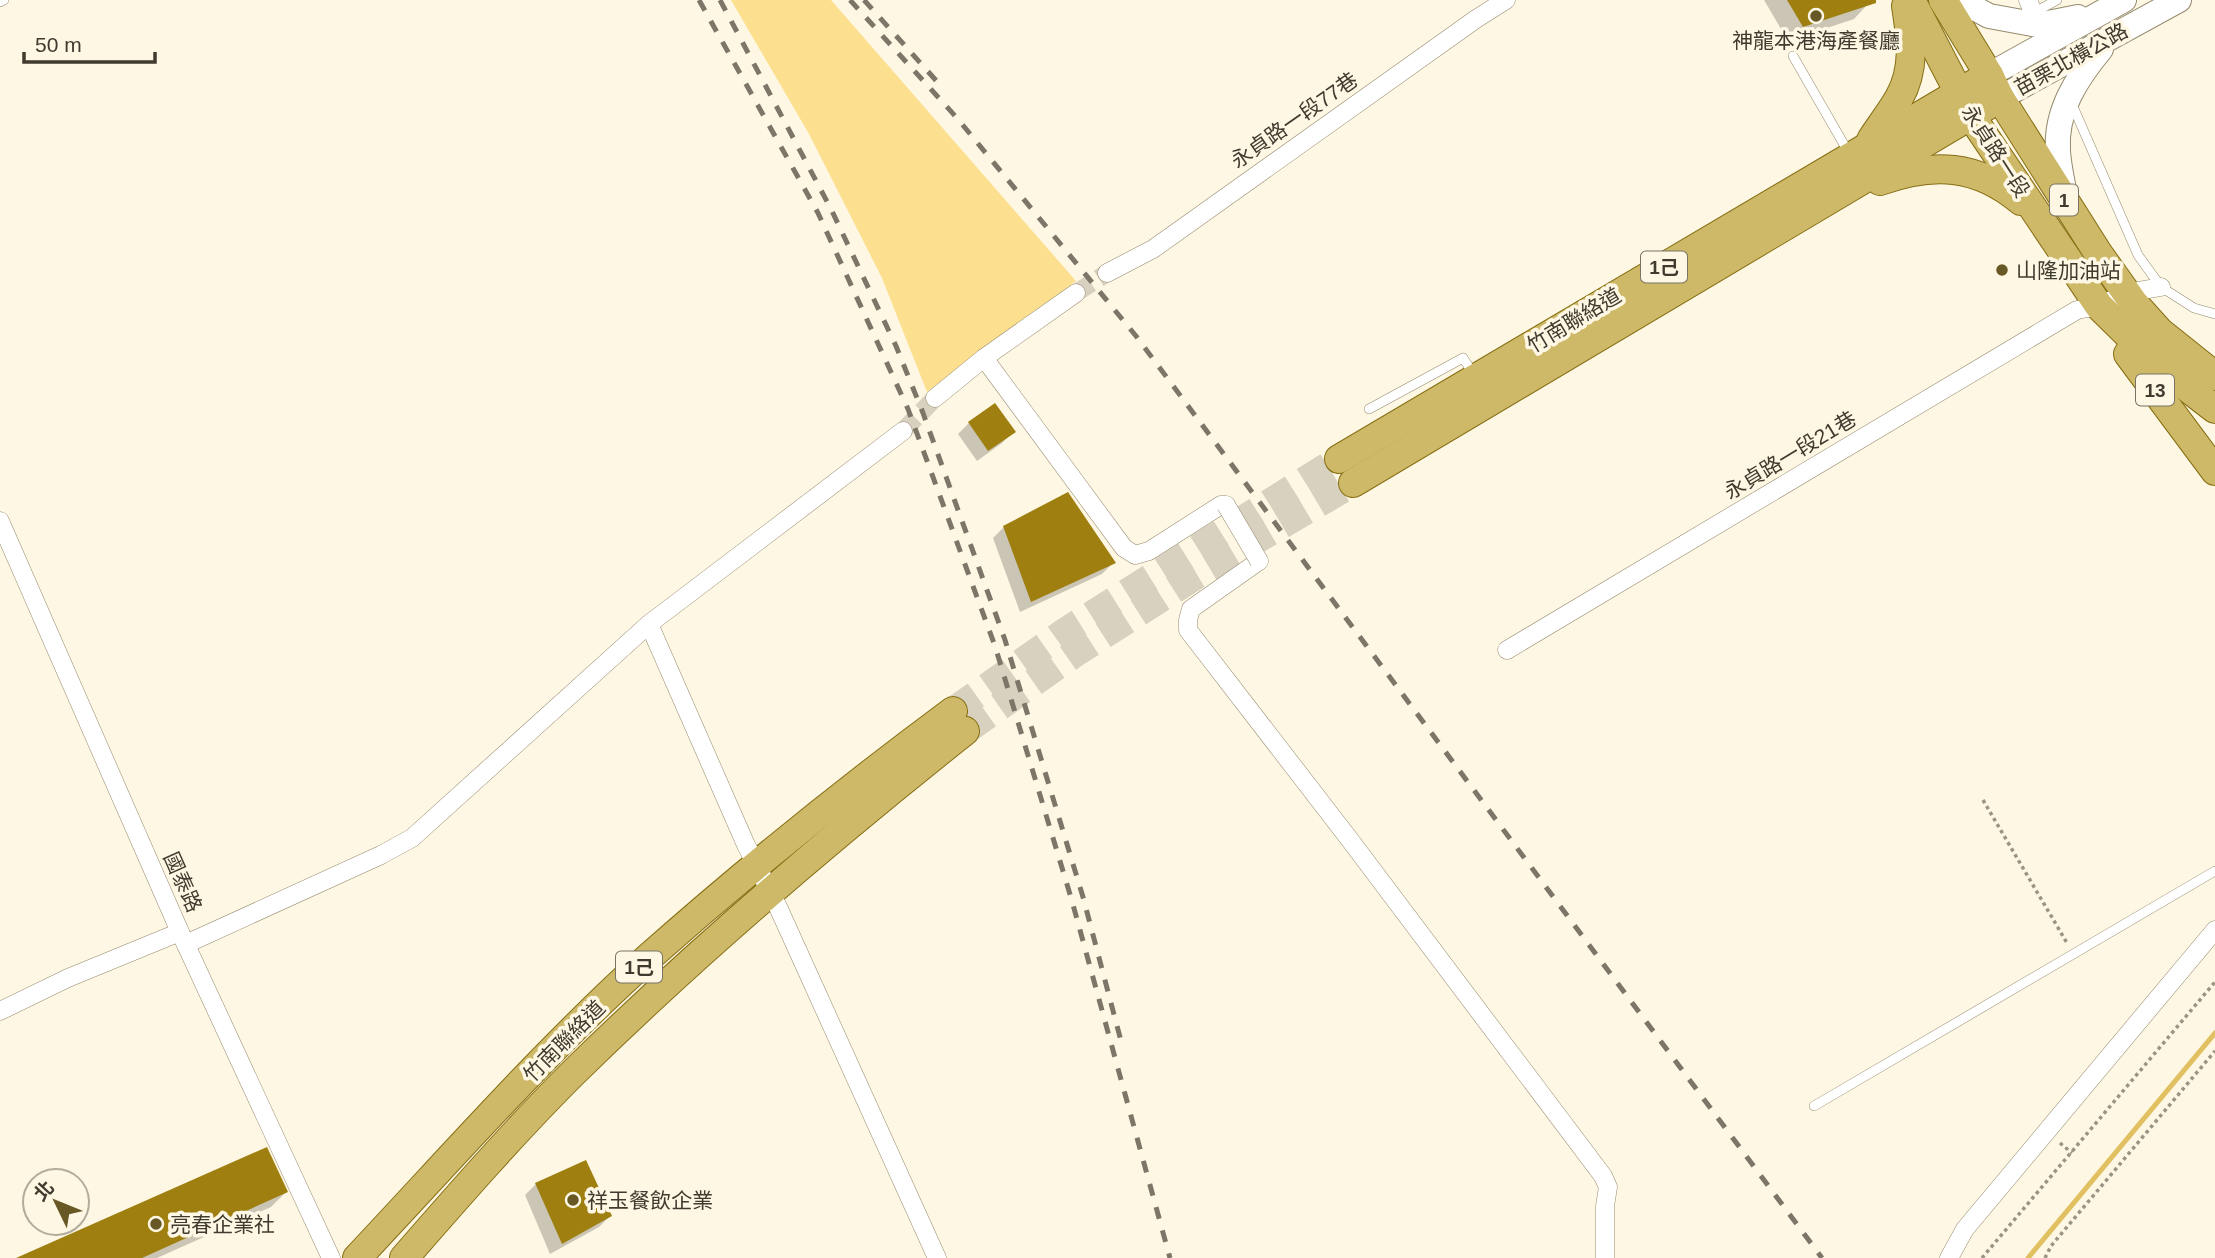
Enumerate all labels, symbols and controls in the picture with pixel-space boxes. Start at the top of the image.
marker: 神龍本港海產餐廳 [1808,8,1824,24]
street label: 苗栗北橫公路 [2010,18,2132,100]
scale bar [24,21,156,65]
place label: 神龍本港海產餐廳 [1732,29,1900,52]
text: 50 m [35,33,82,56]
street label: 永貞路一段77巷 [1226,68,1362,172]
street label: 永貞路一段 [1958,101,2034,201]
road number: 1 [2050,184,2078,216]
road number: 1己 [1641,252,1687,282]
place label: 山隆加油站 [2016,259,2121,282]
marker: 山隆加油站 [1994,262,2010,278]
street label: 竹南聯絡道 [1523,283,1625,357]
road number: 13 [2136,374,2174,406]
street label: 永貞路一段21巷 [1720,407,1860,503]
street label: 國泰路 [160,849,206,915]
road number: 1己 [616,951,662,982]
street label: 竹南聯絡道 [519,996,609,1086]
north arrow [21,1167,91,1237]
text: 北 [30,1177,58,1205]
place label: 祥玉餐飲企業 [587,1189,713,1212]
marker: 祥玉餐飲企業 [565,1192,581,1208]
place label: 亮春企業社 [170,1213,275,1236]
marker: 亮春企業社 [148,1216,164,1232]

